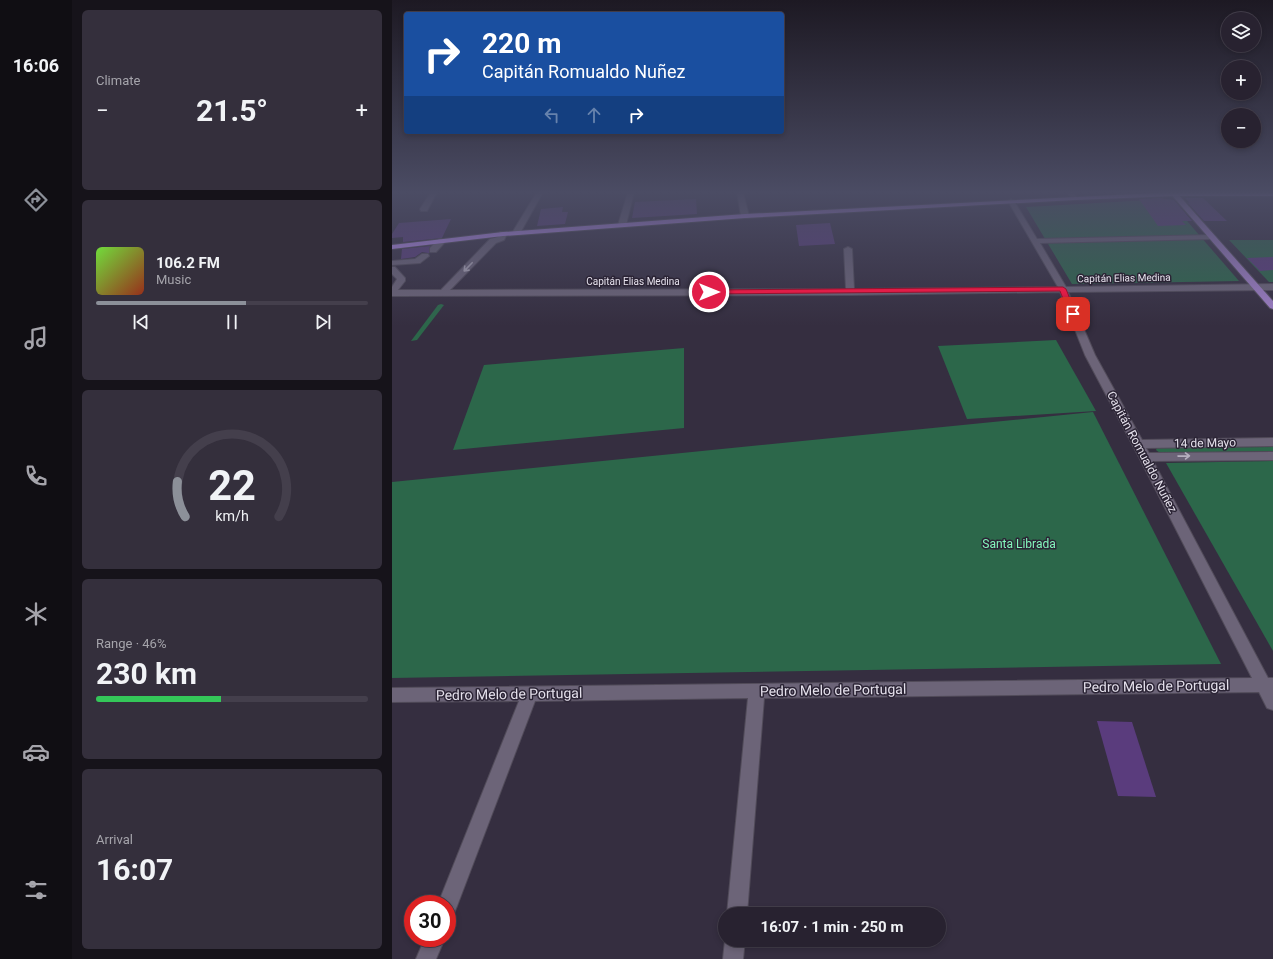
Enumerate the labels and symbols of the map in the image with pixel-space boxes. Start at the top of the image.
one-way arrow [463,262,473,272]
position arrow [688,271,730,313]
street label: Capitán Elias Medina [1077,272,1171,284]
street label: Capitán Elias Medina [586,276,680,287]
pin [1056,297,1090,331]
street label: Capitán Romualdo Nuñez [1104,389,1180,515]
street label: 14 de Mayo [1174,435,1236,451]
one-way arrow [1177,453,1190,460]
park label: Santa Librada [982,537,1056,551]
street label: Pedro Melo de Portugal [1083,677,1229,695]
street label: Pedro Melo de Portugal [760,681,906,699]
street label: Pedro Melo de Portugal [436,685,582,703]
speed limit sign: 30 [404,895,456,947]

